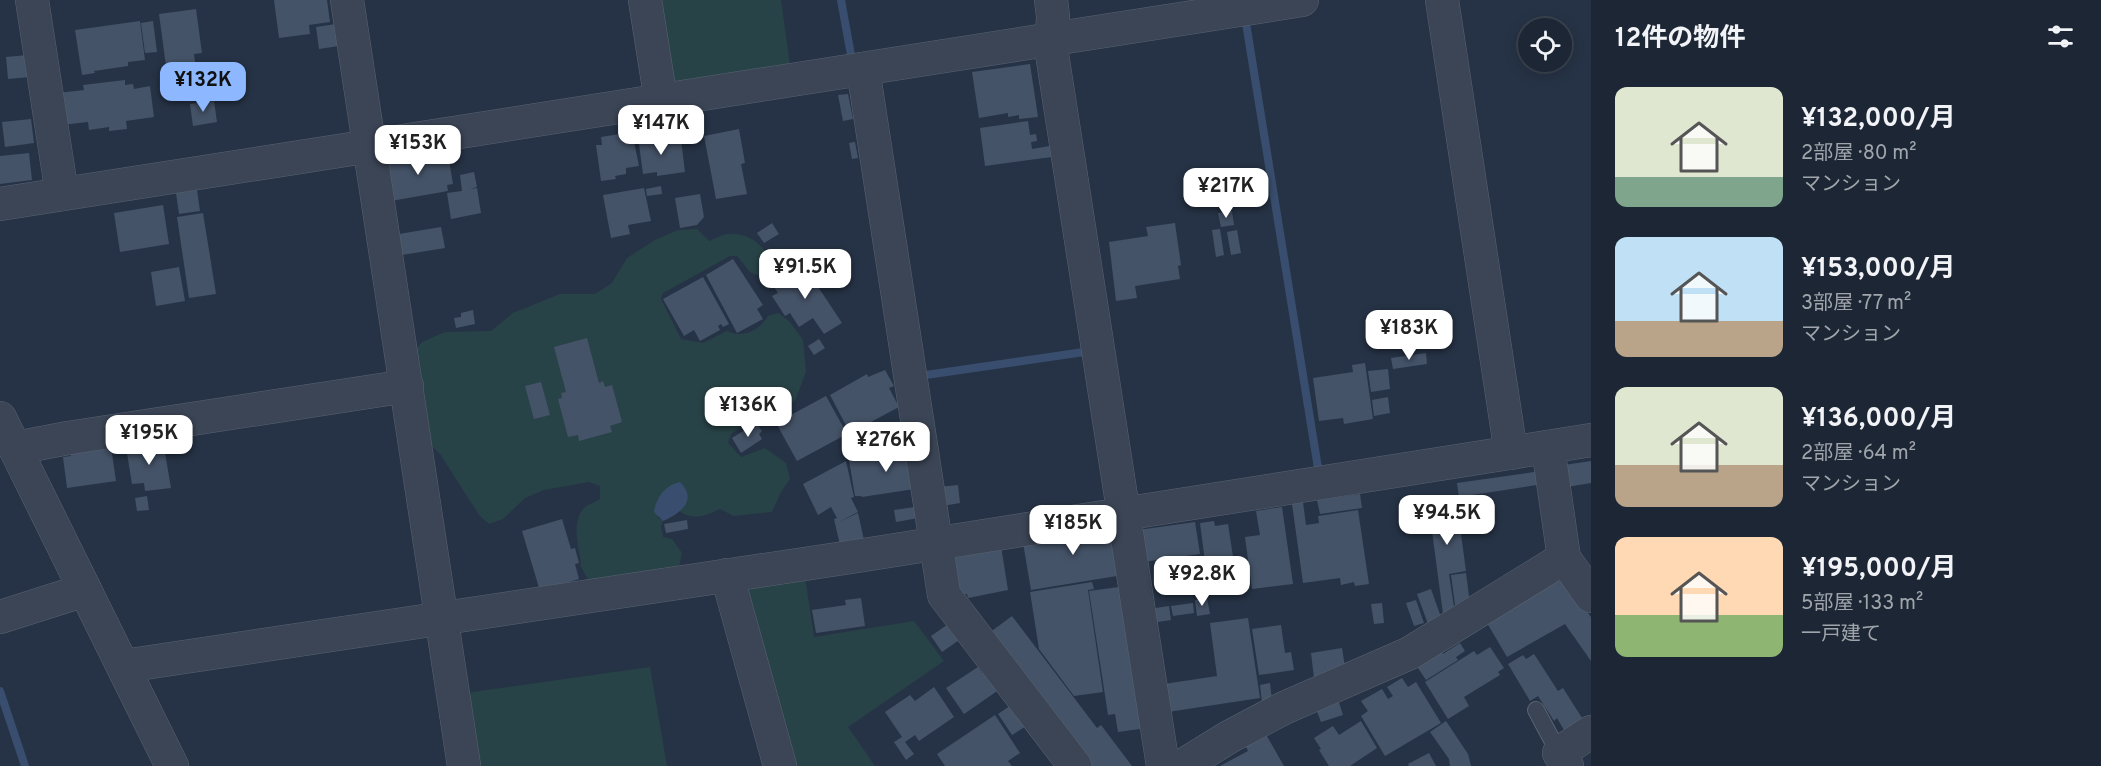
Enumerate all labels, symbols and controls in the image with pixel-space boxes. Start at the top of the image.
map controls [1518,18,1572,72]
button: locate [1518,18,1572,72]
icon: filters [2044,20,2077,53]
text: 12件の物件 [1615,23,1745,56]
pin: ¥132K [161,62,245,113]
text: ¥132K [174,68,232,94]
text: ¥132,000/月 [1801,103,1956,136]
pin: ¥147K [619,105,703,156]
text: ¥147K [632,111,690,137]
icon: home [1663,111,1735,183]
pin: ¥153K [376,125,460,176]
text: ¥153K [389,131,447,157]
text: 2部屋 · 80 m² [1801,141,1916,167]
pin: ¥217K [1184,168,1268,219]
text: マンション [1801,172,1901,198]
text: ¥217K [1197,174,1255,200]
pin: ¥91.5K [756,249,854,300]
text: ¥153,000/月 [1801,253,1956,286]
text: ¥91.5K [773,255,837,281]
icon: home [1663,261,1735,333]
text: 3部屋 · 77 m² [1801,291,1911,317]
pin: ¥183K [1367,310,1451,361]
text: ¥183K [1380,316,1438,342]
text: マンション [1801,322,1901,348]
pin: ¥136K [706,387,790,438]
text: ¥136K [719,393,777,419]
text: ¥136,000/月 [1801,403,1956,436]
icon: home [1663,411,1735,483]
pin: ¥195K [107,415,191,466]
text: ¥195K [120,421,178,447]
pin: ¥276K [844,422,928,473]
text: ¥276K [856,428,916,454]
text: 2部屋 · 64 m² [1801,441,1916,467]
text: マンション [1801,472,1901,498]
pin: ¥94.5K [1398,495,1496,546]
text: ¥94.5K [1413,501,1481,527]
pin: ¥185K [1031,505,1115,556]
text: ¥185K [1043,511,1103,537]
text: ¥195,000/月 [1801,553,1957,586]
pin: ¥92.8K [1153,556,1251,607]
icon: home [1663,561,1735,633]
text: ¥92.8K [1168,562,1236,588]
text: 5部屋 · 133 m² [1801,591,1923,617]
text: 一戸建て [1801,622,1881,648]

